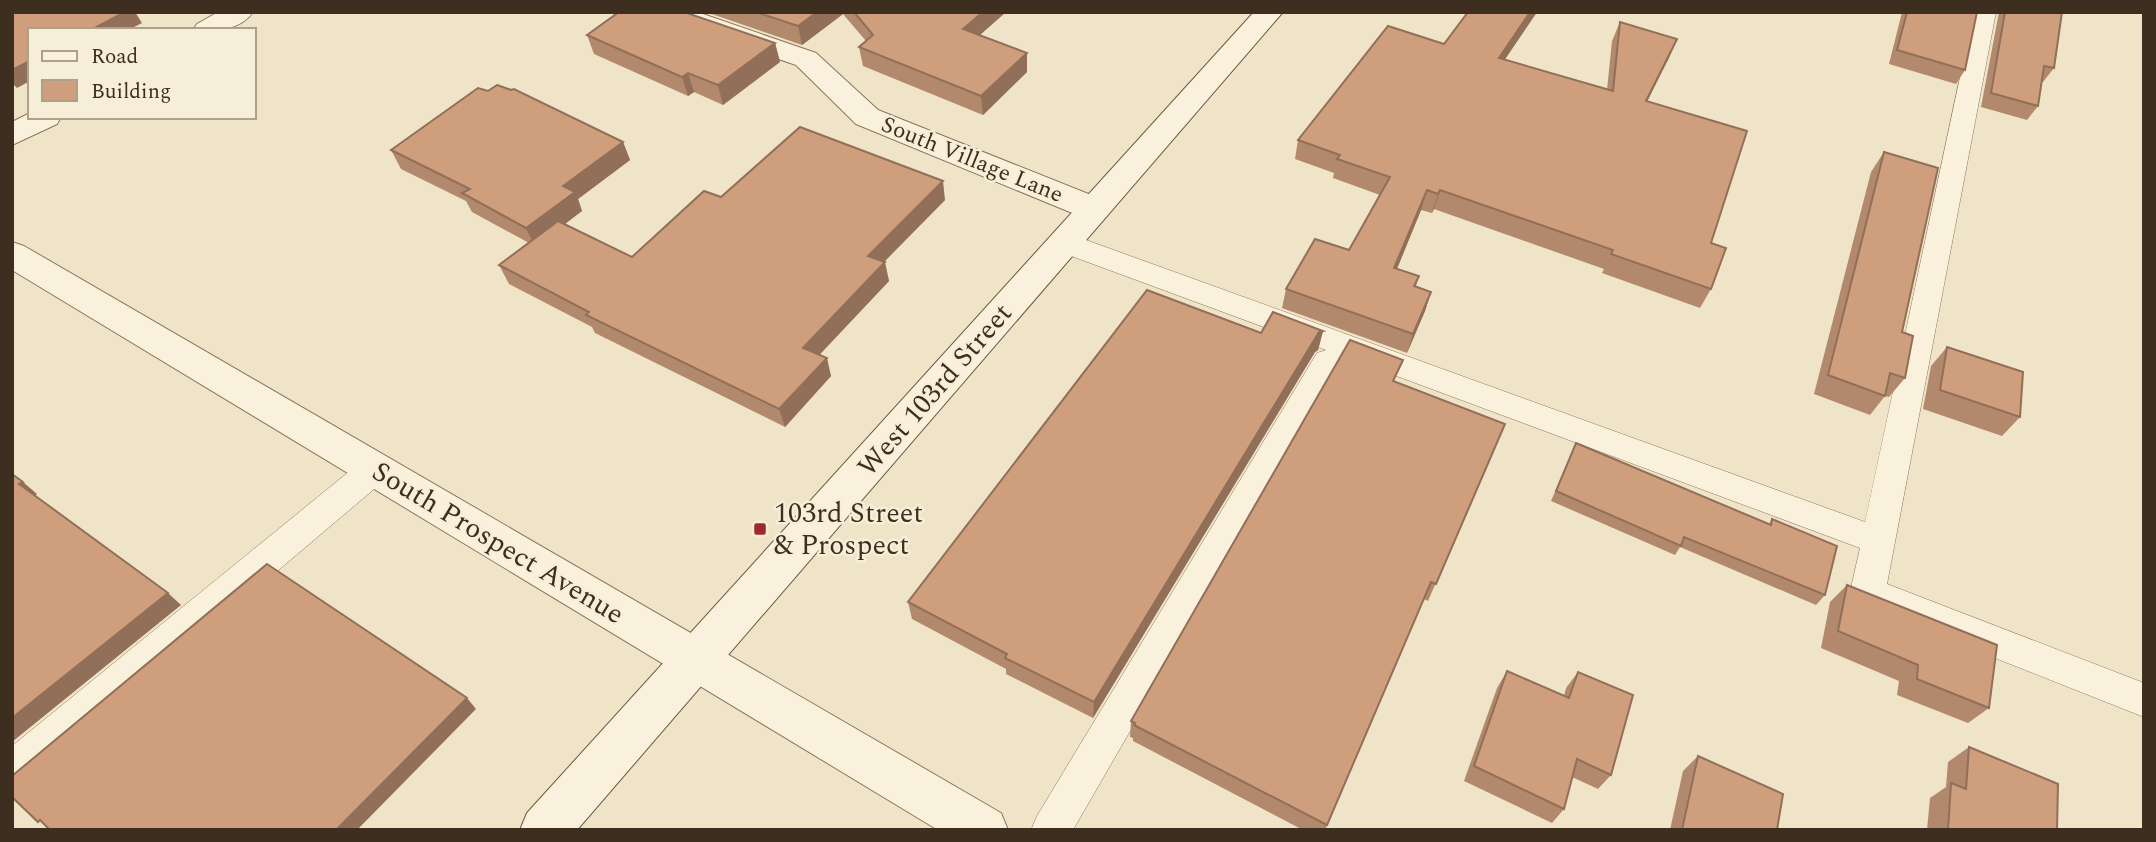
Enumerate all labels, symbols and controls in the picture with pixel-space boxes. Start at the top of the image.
legend [28,28,256,119]
text: Road [91,41,138,73]
text: Building [91,76,171,108]
street label: South Village Lane [876,107,1068,213]
street label: West 103rd Street [847,293,1023,487]
street label: South Prospect Avenue [364,450,632,636]
place label: 103rd Street & Prospect [774,492,923,567]
marker: 103rd Street & Prospect [752,521,768,537]

